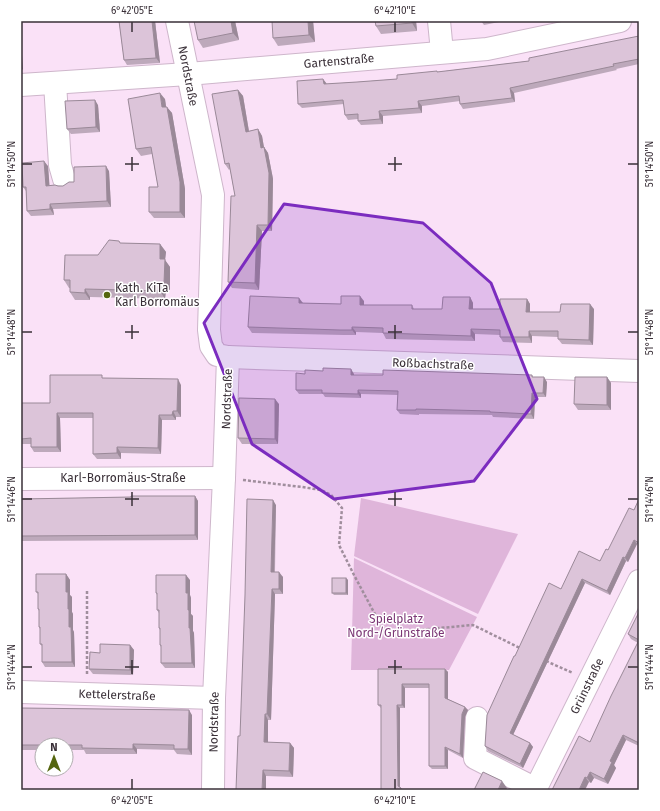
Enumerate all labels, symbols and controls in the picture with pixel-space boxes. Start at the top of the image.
text: 6°42'05"E [111,5,153,17]
text: 6°42'10"E [374,5,416,17]
street label: Nordstraße [175,45,201,107]
street label: Gartenstraße [303,51,375,71]
text: 51°14'50"N [6,141,18,187]
text: 51°14'50"N [644,141,656,187]
place label: Kath. KiTa Karl Borromäus [115,281,200,309]
marker: Kath. KiTa Karl Borromäus [102,290,112,300]
text: 51°14'48"N [6,309,18,355]
text: 51°14'48"N [644,309,656,355]
street label: Roßbachstraße [392,356,474,372]
street label: Nordstraße [219,368,235,430]
street label: Karl-Borromäus-Straße [60,471,186,485]
text: 51°14'46"N [6,476,18,522]
text: 51°14'46"N [644,476,656,522]
park label: Spielplatz Nord-/Grünstraße [347,612,445,640]
text: 51°14'44"N [6,644,18,690]
text: 51°14'44"N [644,644,656,690]
street label: Grünstraße [567,656,607,716]
street label: Kettelerstraße [78,687,156,703]
street label: Nordstraße [206,691,222,753]
north arrow [34,737,74,777]
text: N [50,741,58,754]
text: 6°42'05"E [111,795,153,807]
text: 6°42'10"E [374,795,416,807]

